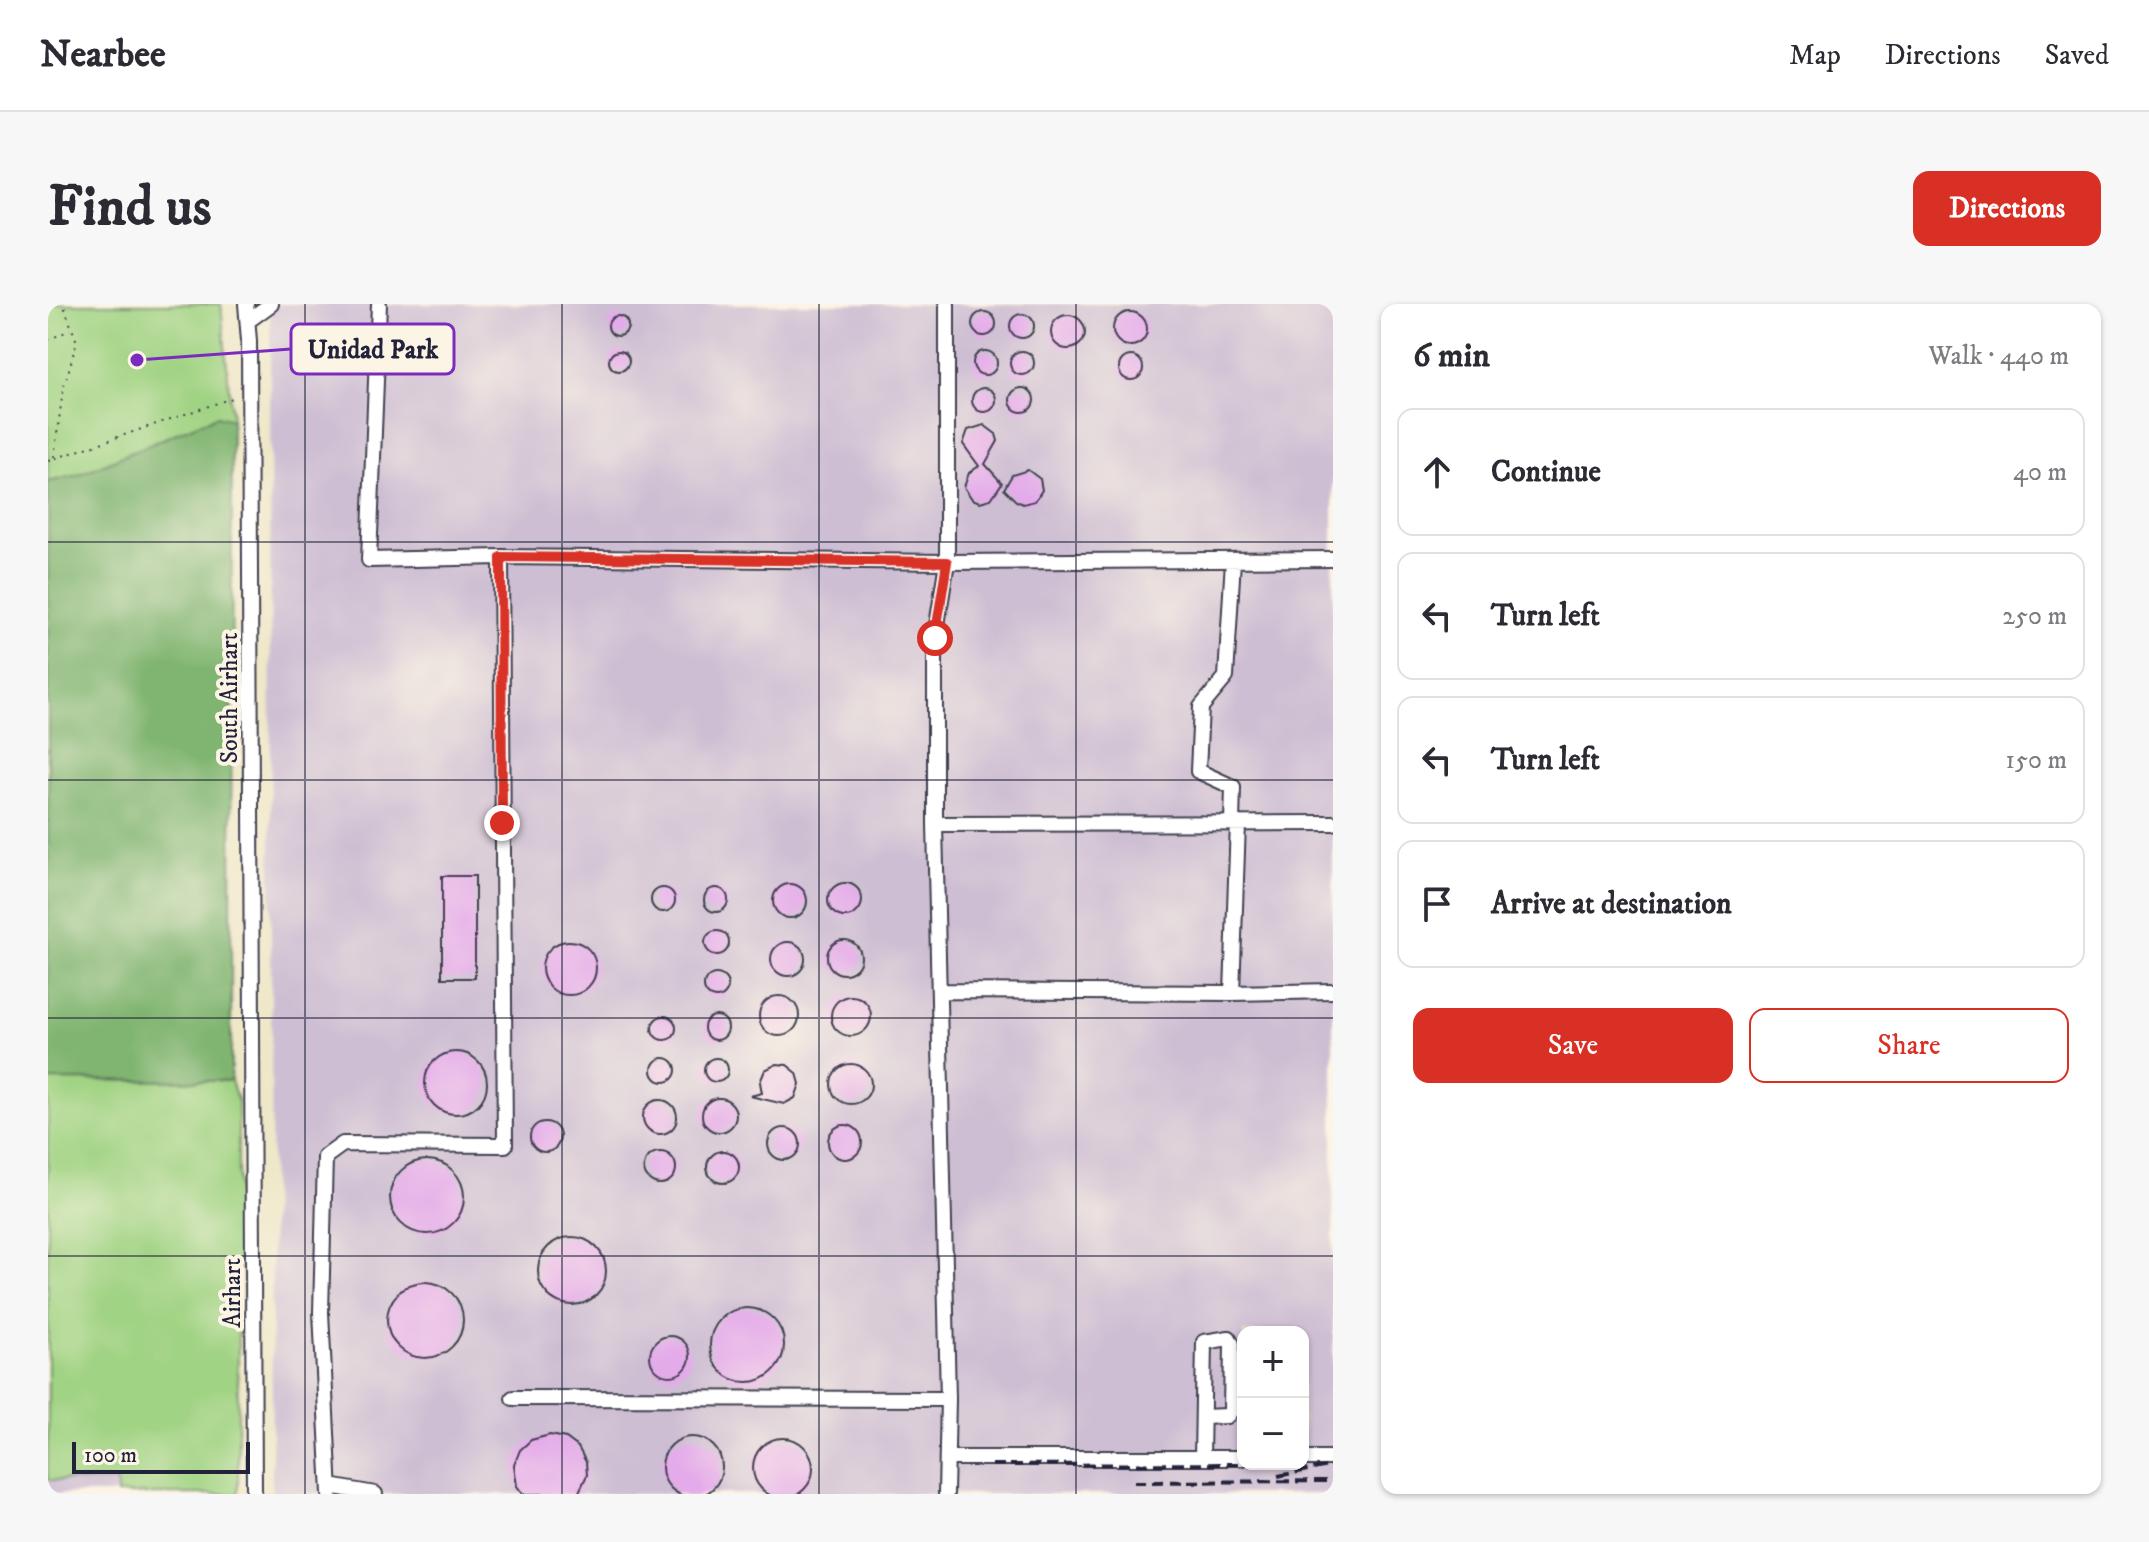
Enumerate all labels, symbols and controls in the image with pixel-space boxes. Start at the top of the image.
text: Nearbee [40,31,166,79]
text: Map [1789,38,1841,73]
text: Directions [1885,38,2001,73]
text: Saved [2045,38,2109,73]
button: Directions [1913,171,2101,246]
text: Find us [48,173,212,243]
callout: Unidad Park [291,324,454,374]
text: Unidad Park [308,334,440,367]
text: 6 min [1413,335,1490,377]
text: Walk · 440 m [1929,340,2069,373]
icon: ahead [1415,450,1459,494]
text: Continue [1491,454,1601,491]
text: 40 m [2013,456,2067,489]
icon: left [1415,594,1459,638]
text: Turn left [1491,598,1600,635]
text: 250 m [2002,600,2067,633]
route start [917,620,953,656]
street label: South Airhart [215,632,245,763]
icon: left [1415,738,1459,782]
text: Turn left [1491,742,1600,779]
text: 150 m [2006,744,2067,777]
route end [484,805,520,841]
icon: arrive [1415,882,1459,926]
text: Arrive at destination [1491,886,1732,923]
button: Save [1413,1008,1733,1083]
button: Share [1749,1008,2069,1083]
street label: Airhart [218,1258,248,1328]
map controls [1237,1326,1309,1470]
button: + [1237,1326,1309,1398]
button: − [1237,1398,1309,1470]
scale bar [72,1438,250,1474]
text: 100 m [84,1442,137,1469]

